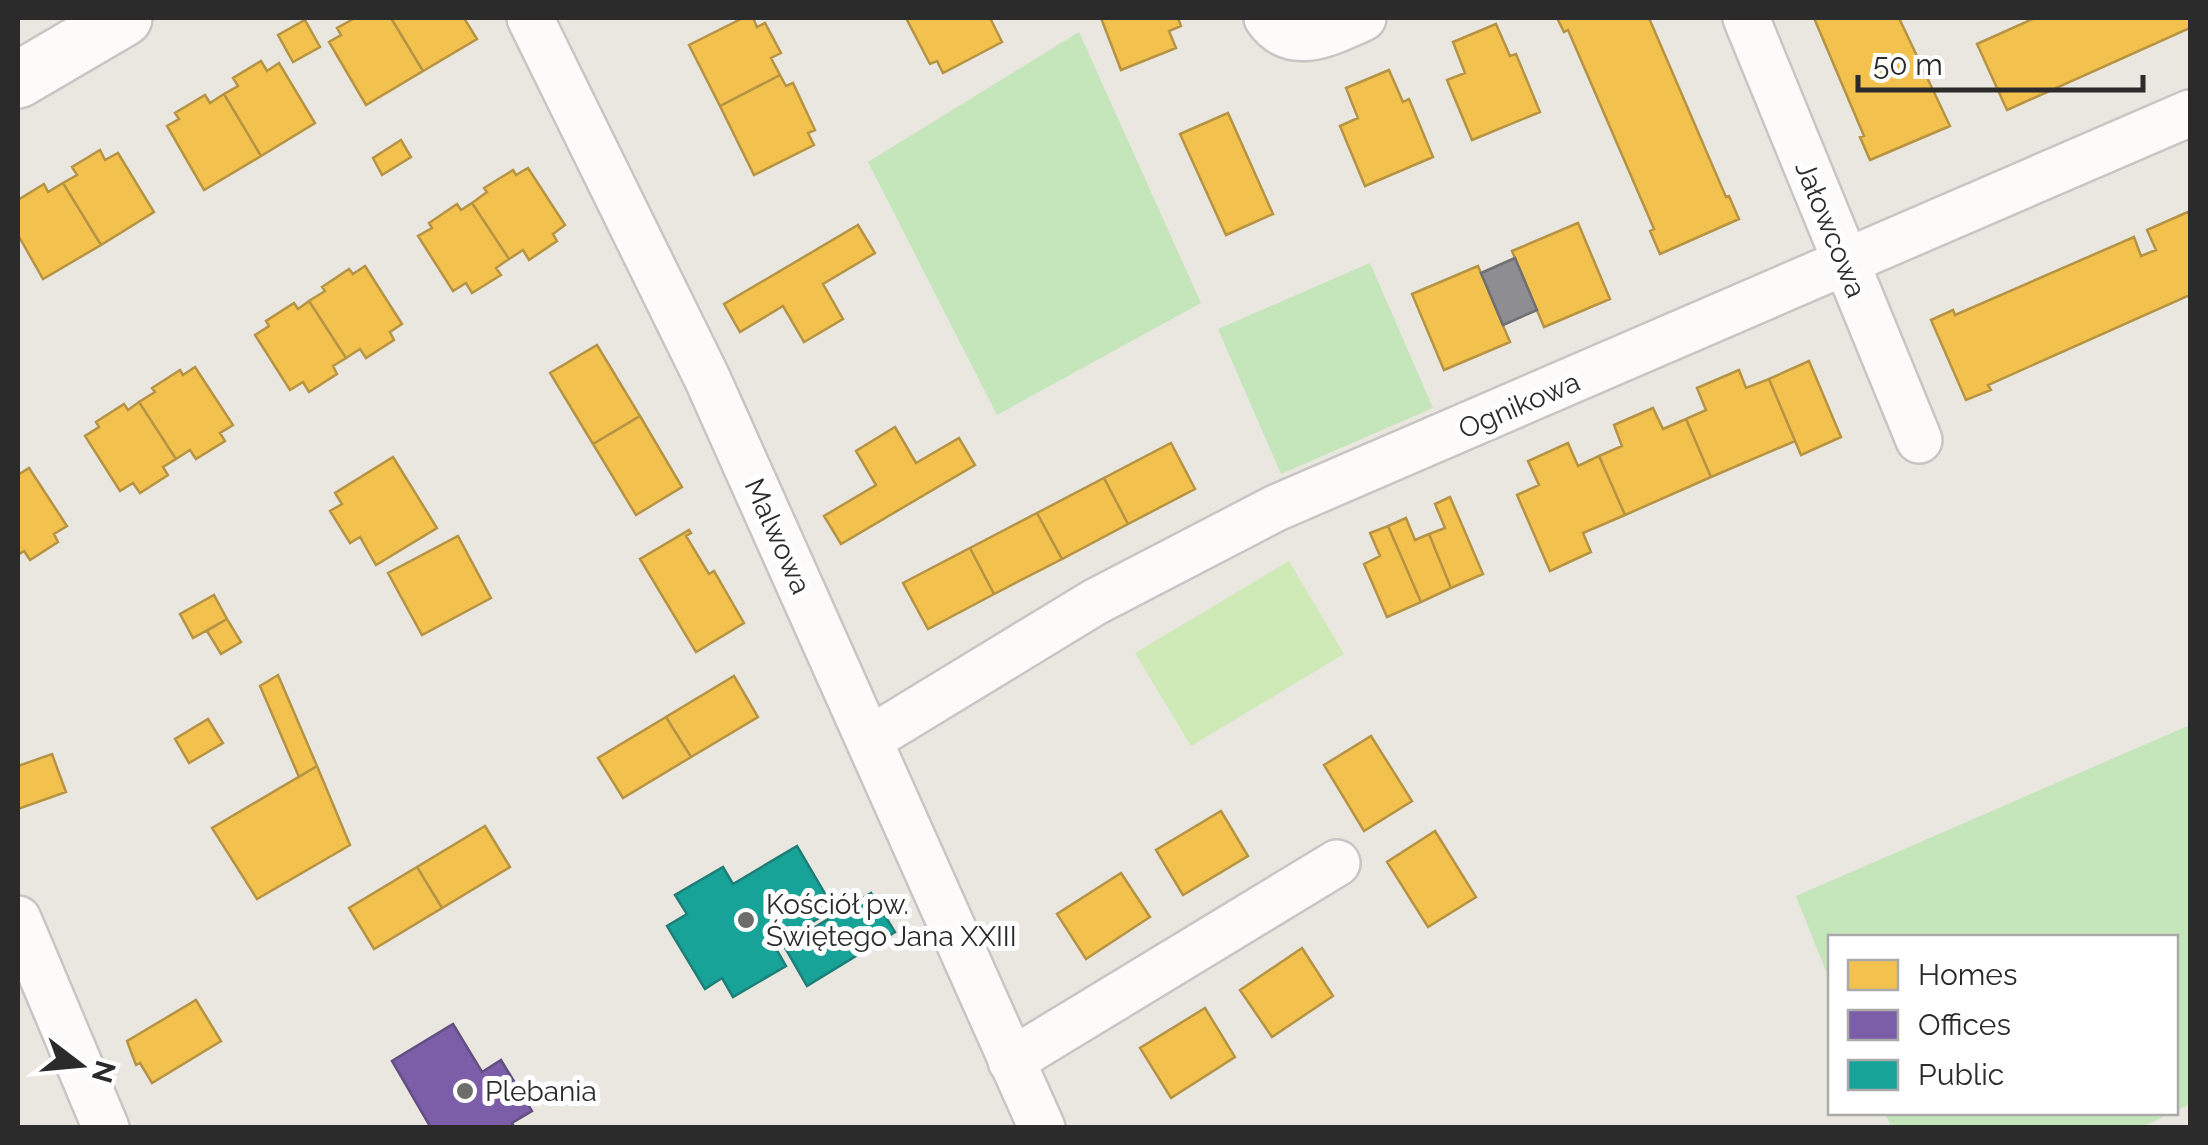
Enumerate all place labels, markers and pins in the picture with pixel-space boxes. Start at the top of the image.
place label: Kościół pw. Świętego Jana XXIII [766,888,1017,953]
marker: Kościół pw. Świętego Jana XXIII [735,909,757,931]
place label: Plebania [485,1075,597,1108]
marker: Plebania [454,1080,476,1102]

